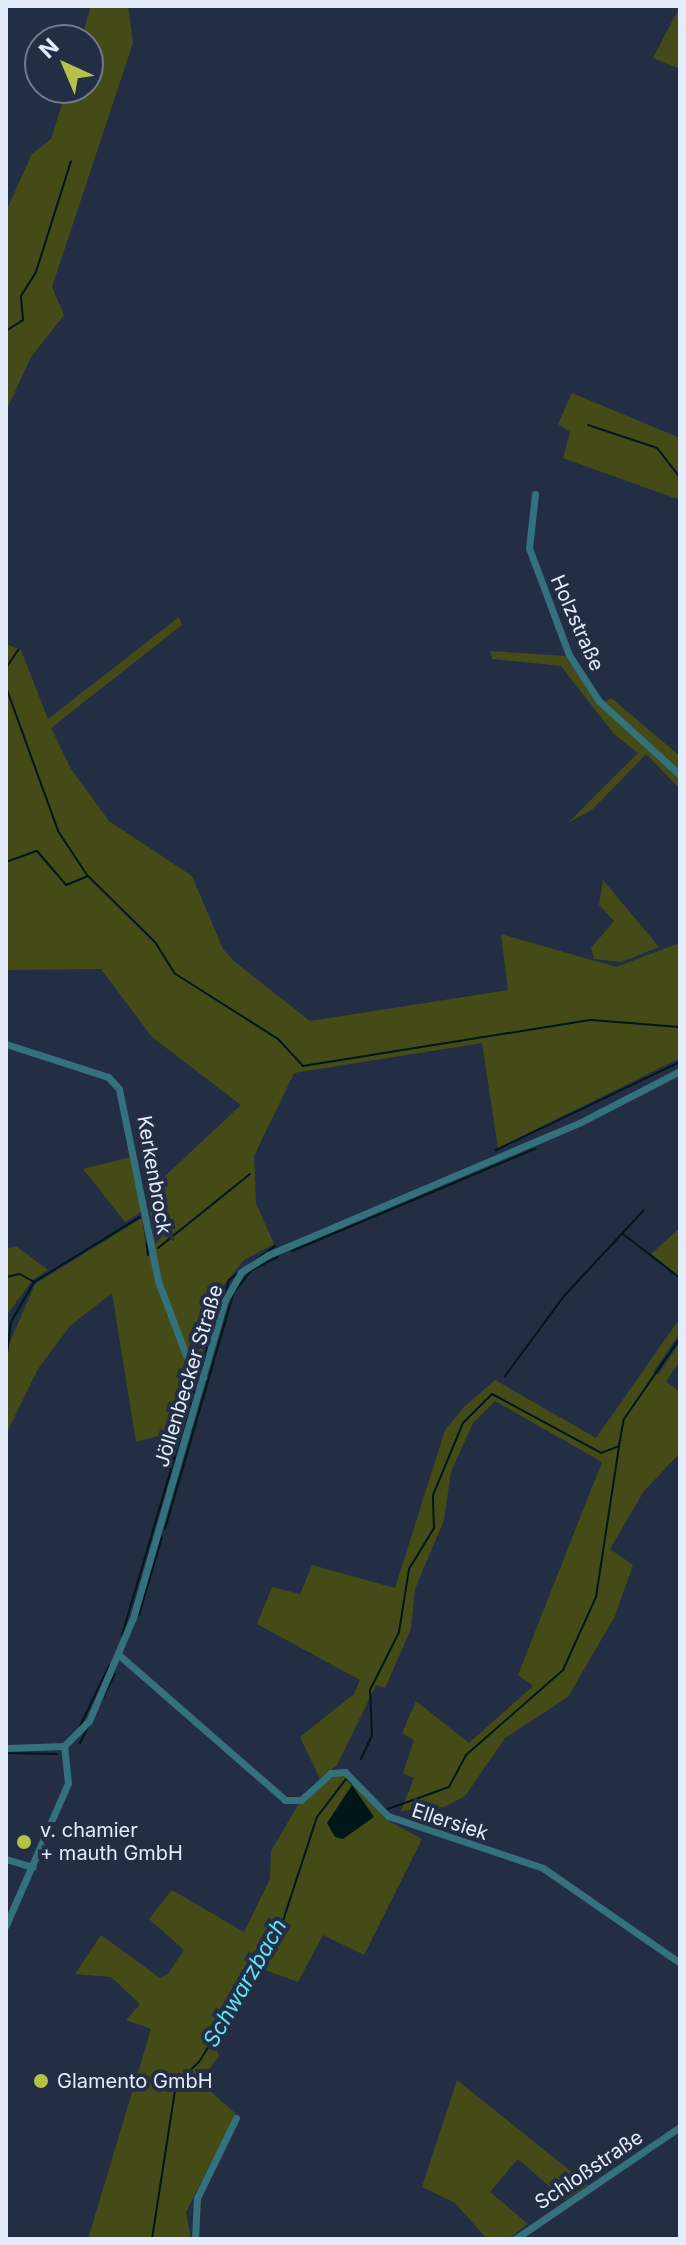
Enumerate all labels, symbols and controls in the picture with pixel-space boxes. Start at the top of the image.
north arrow [24,24,104,104]
text: N [34,33,64,63]
street label: Holzstraße [545,571,609,675]
street label: Kerkenbrock [132,1114,176,1236]
street label: Jöllenbecker Straße [150,1282,228,1470]
street label: Ellersiek [409,1798,491,1846]
place label: v. chamier + mauth GmbH [40,1818,183,1865]
marker: v. chamier + mauth GmbH [15,1833,33,1851]
water label: Schwarzbach [198,1914,292,2052]
place label: Glamento GmbH [57,2069,213,2093]
marker: Glamento GmbH [32,2072,50,2090]
street label: Schloßstraße [530,2125,648,2215]

